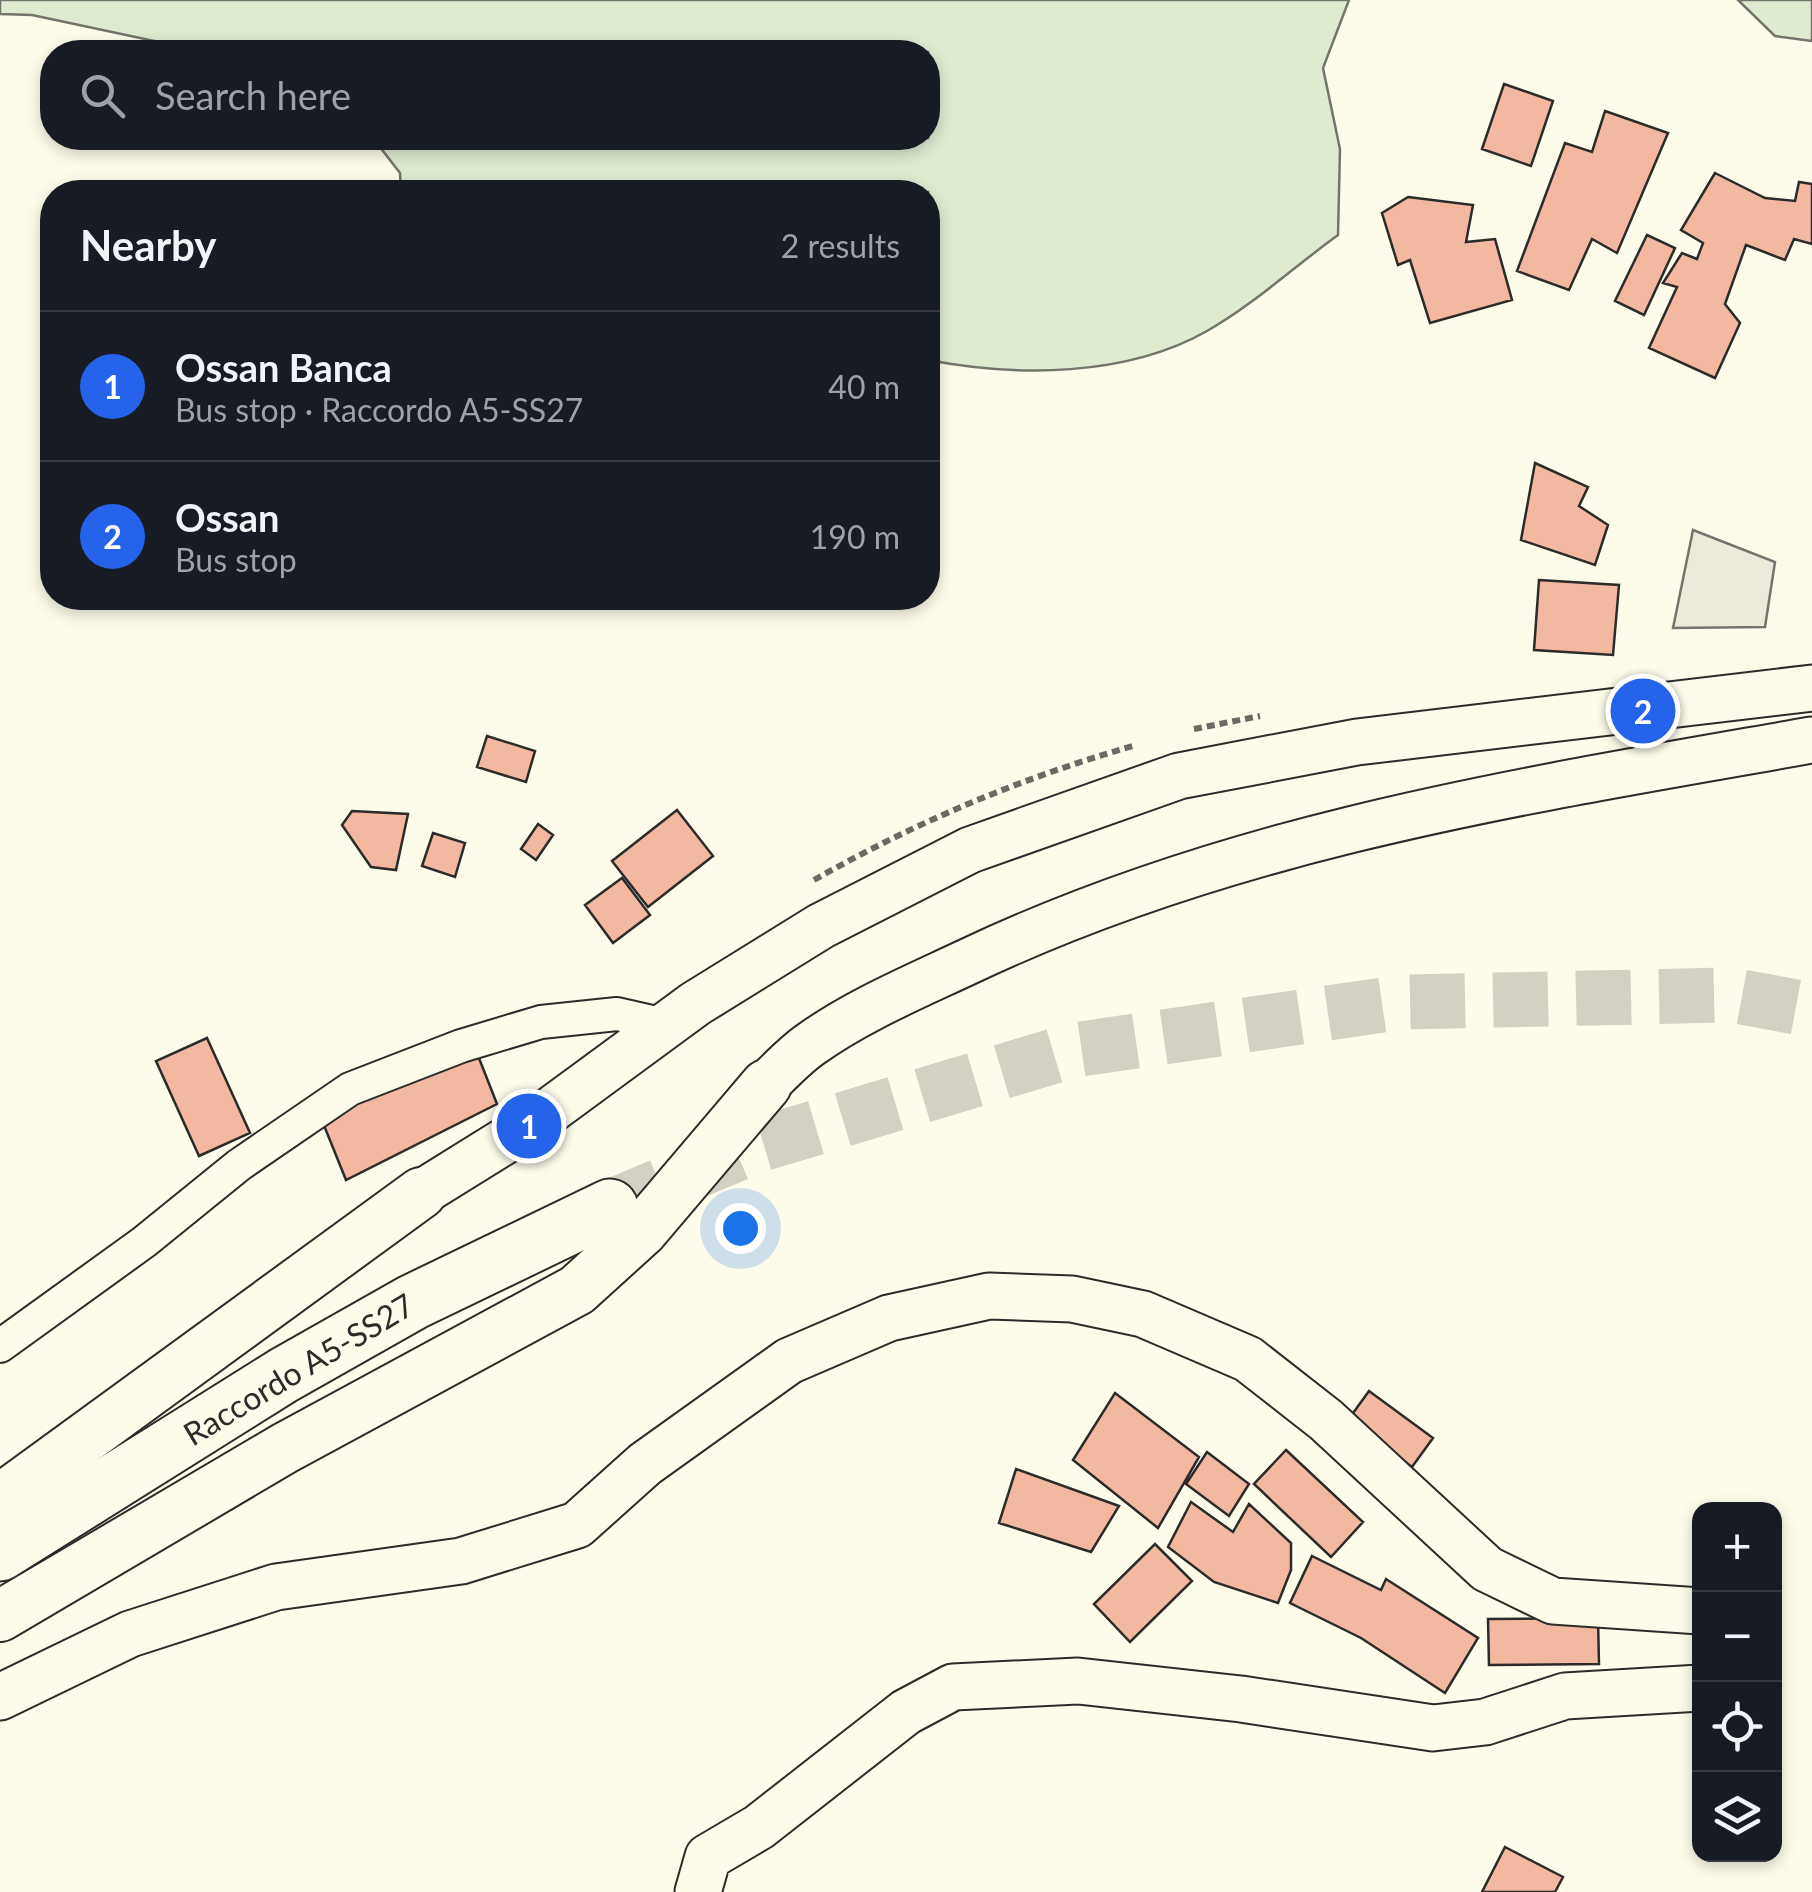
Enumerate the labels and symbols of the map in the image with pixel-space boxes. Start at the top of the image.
pin: 2 [1610,674,1676,748]
pin: 1 [496,1088,562,1164]
your location [715,1203,766,1254]
street label: Raccordo A5-SS27 [176,1285,421,1453]

